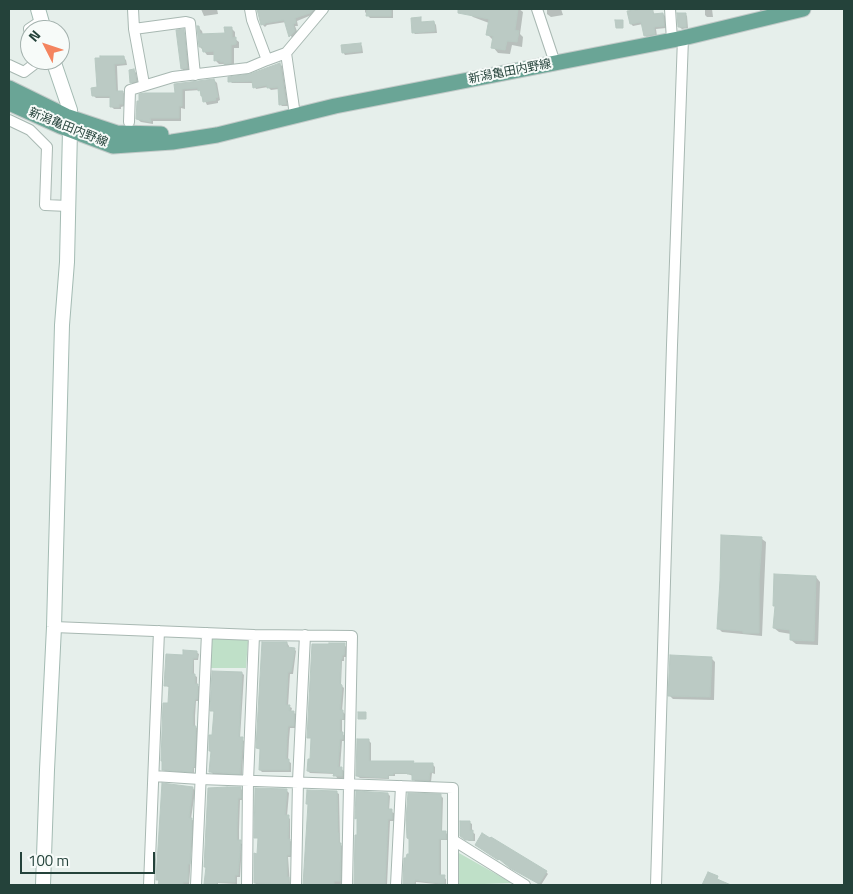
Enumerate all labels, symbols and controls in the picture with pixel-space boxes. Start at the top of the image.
north arrow [20,20,70,70]
text: N [23,25,45,46]
street label: 新潟亀田内野線 [467,57,553,87]
street label: 新潟亀田内野線 [26,106,110,150]
scale bar [22,842,158,874]
text: 100 m [28,849,69,872]

